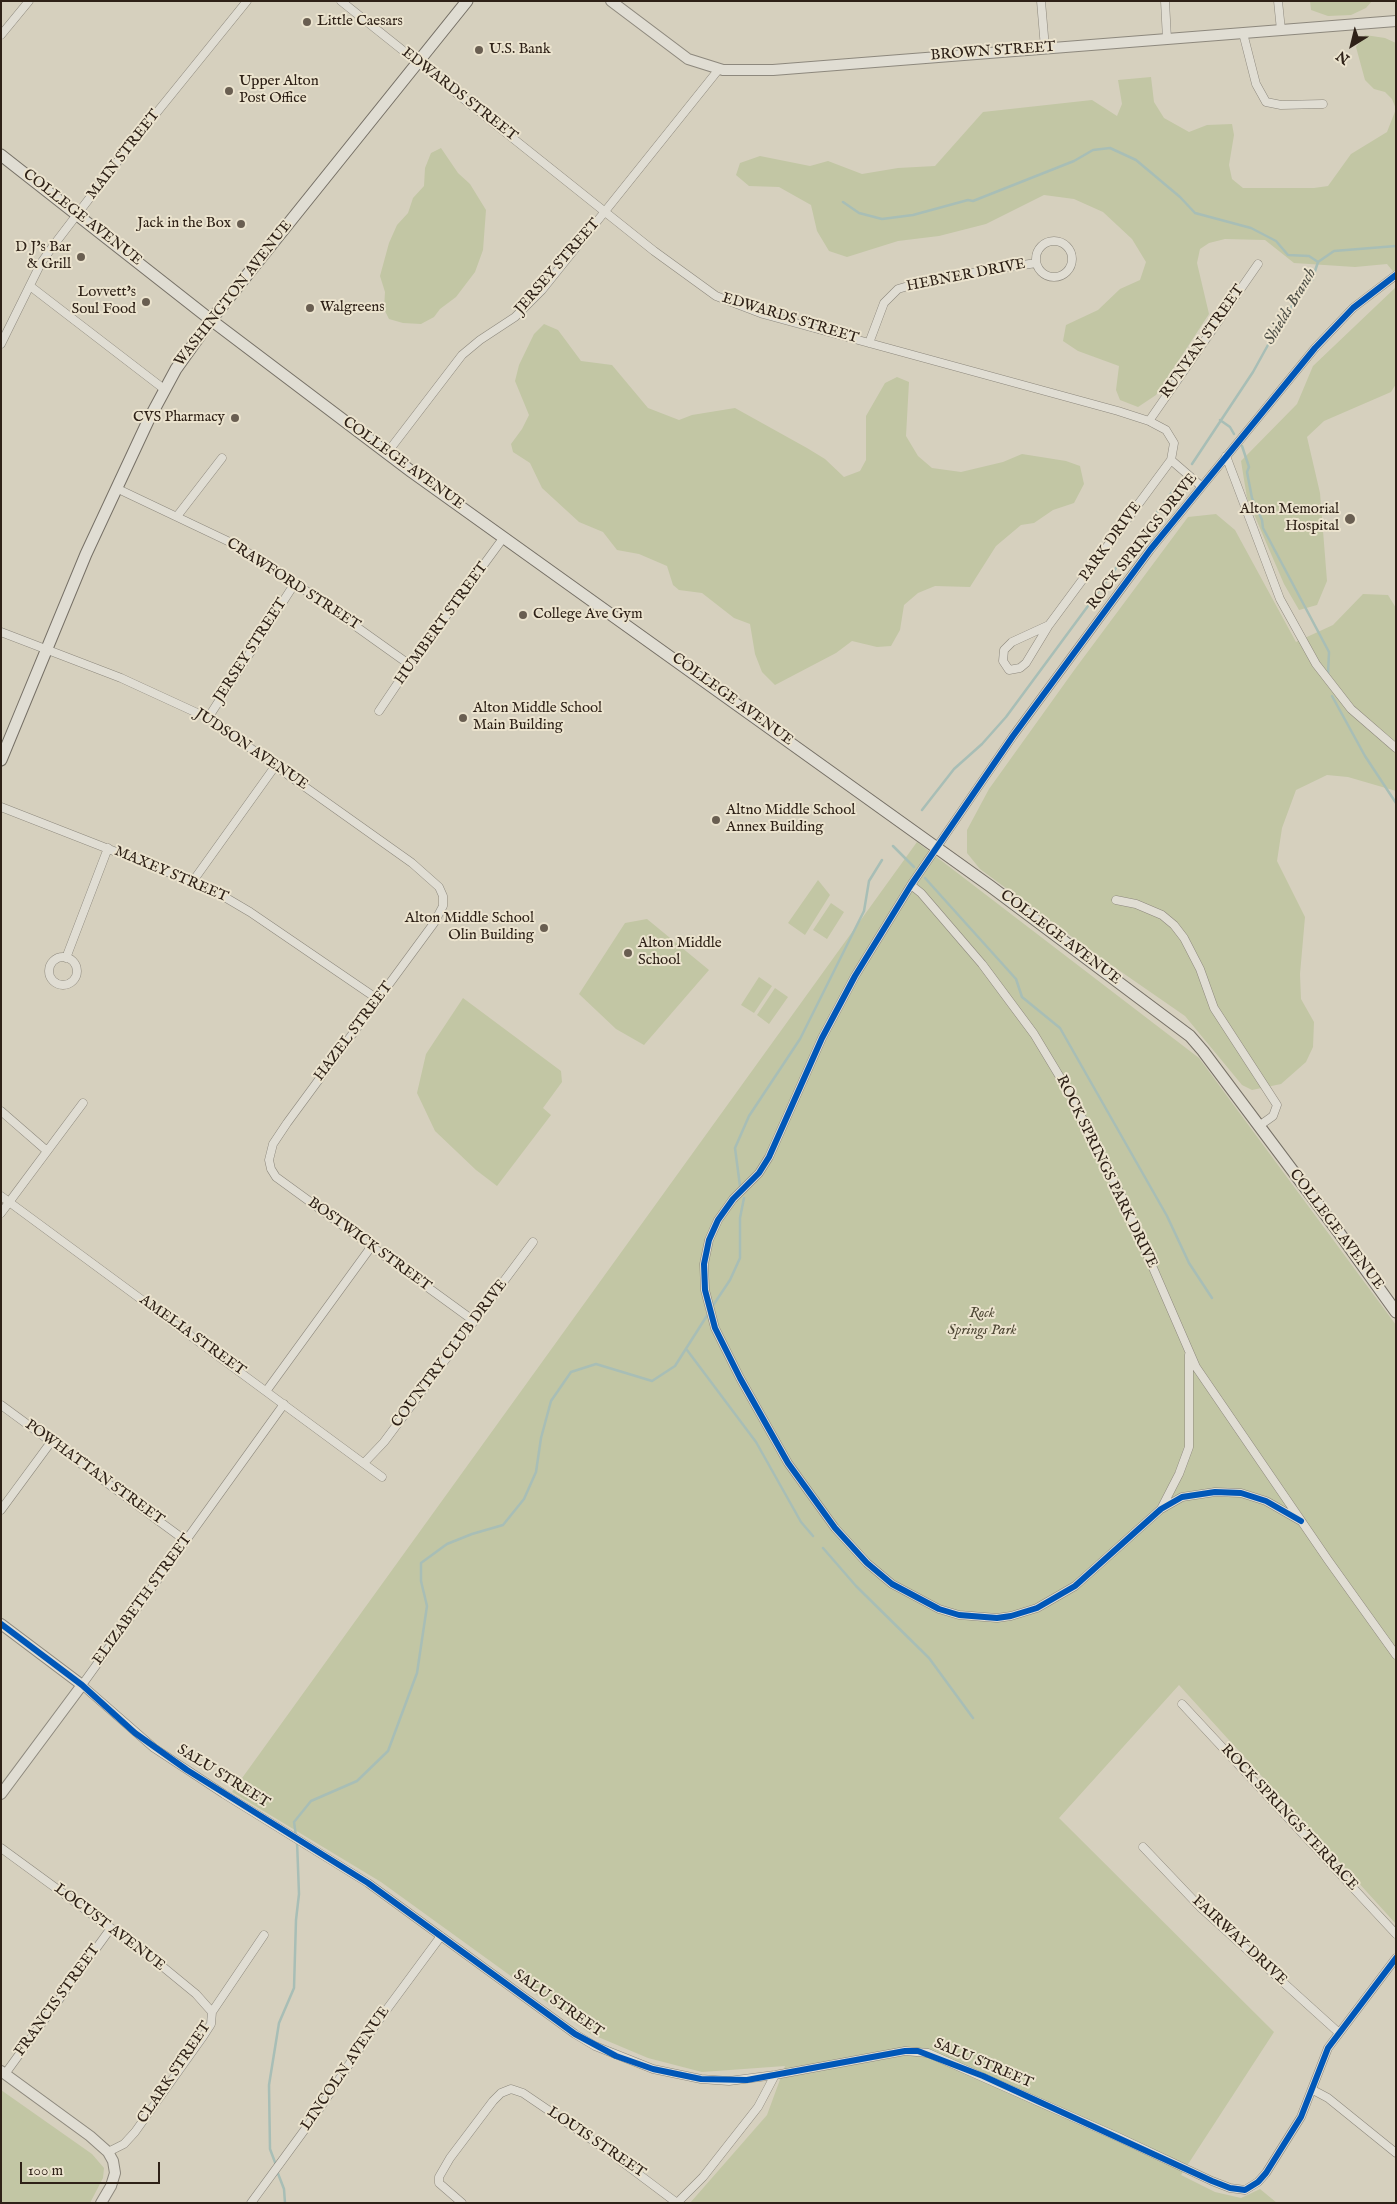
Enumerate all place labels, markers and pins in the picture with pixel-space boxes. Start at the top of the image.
place label: Little Caesars [317,13,403,31]
marker: Little Caesars [301,16,313,28]
place label: U.S. Bank [489,41,551,59]
marker: U.S. Bank [473,44,485,56]
place label: Upper Alton Post Office [239,73,319,108]
marker: Upper Alton Post Office [223,85,235,97]
place label: Jack in the Box [137,215,231,233]
marker: Jack in the Box [235,218,247,230]
place label: D J's Bar & Grill [15,239,71,274]
marker: D J's Bar & Grill [75,251,87,263]
place label: Lovvett's Soul Food [72,284,136,319]
marker: Lovvett's Soul Food [140,296,152,308]
place label: Walgreens [320,299,385,317]
marker: Walgreens [304,302,316,314]
place label: CVS Pharmacy [133,409,225,427]
marker: CVS Pharmacy [229,412,241,424]
place label: Alton Memorial Hospital [1240,501,1339,536]
marker: Alton Memorial Hospital [1343,512,1357,526]
place label: College Ave Gym [533,606,643,624]
marker: College Ave Gym [517,609,529,621]
place label: Alton Middle School Main Building [473,700,602,735]
marker: Alton Middle School Main Building [457,712,469,724]
place label: Altno Middle School Annex Building [726,802,855,837]
marker: Altno Middle School Annex Building [710,814,722,826]
place label: Alton Middle School Olin Building [405,910,534,945]
marker: Alton Middle School Olin Building [538,922,550,934]
place label: Alton Middle School [638,935,722,970]
marker: Alton Middle School [622,947,634,959]

